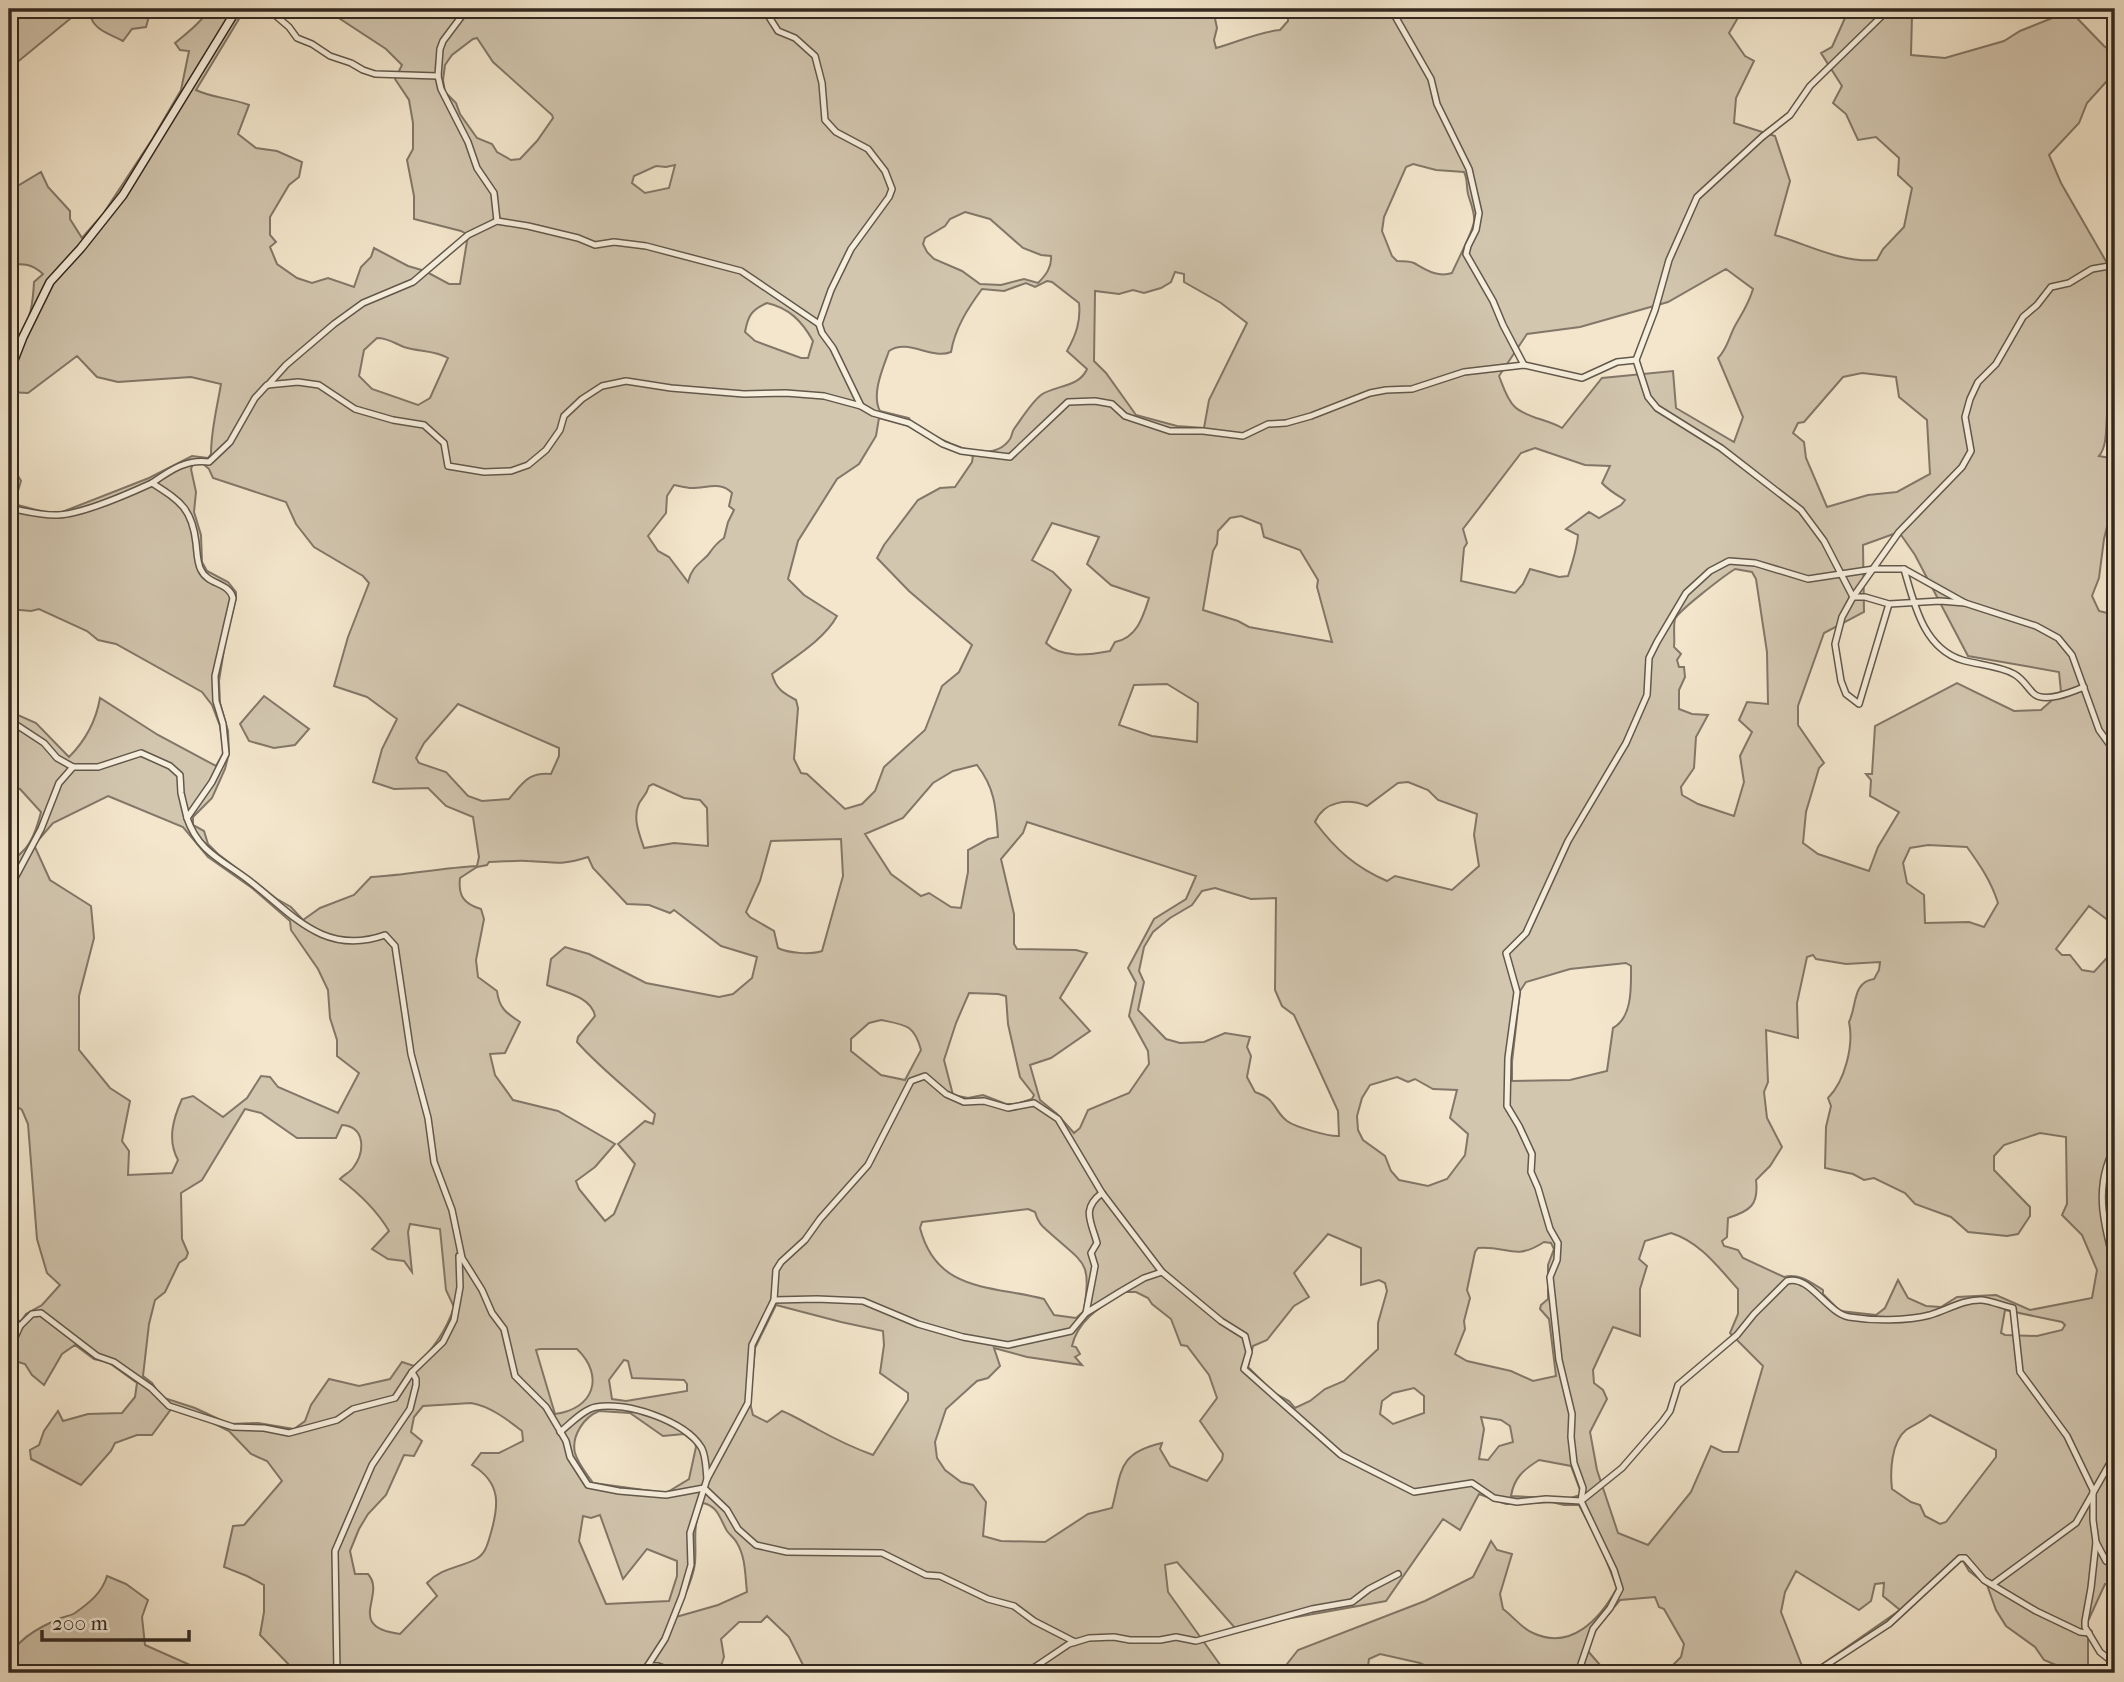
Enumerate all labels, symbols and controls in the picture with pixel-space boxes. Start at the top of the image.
scale bar [42,1598,189,1642]
text: 200 m [52,1611,108,1635]

